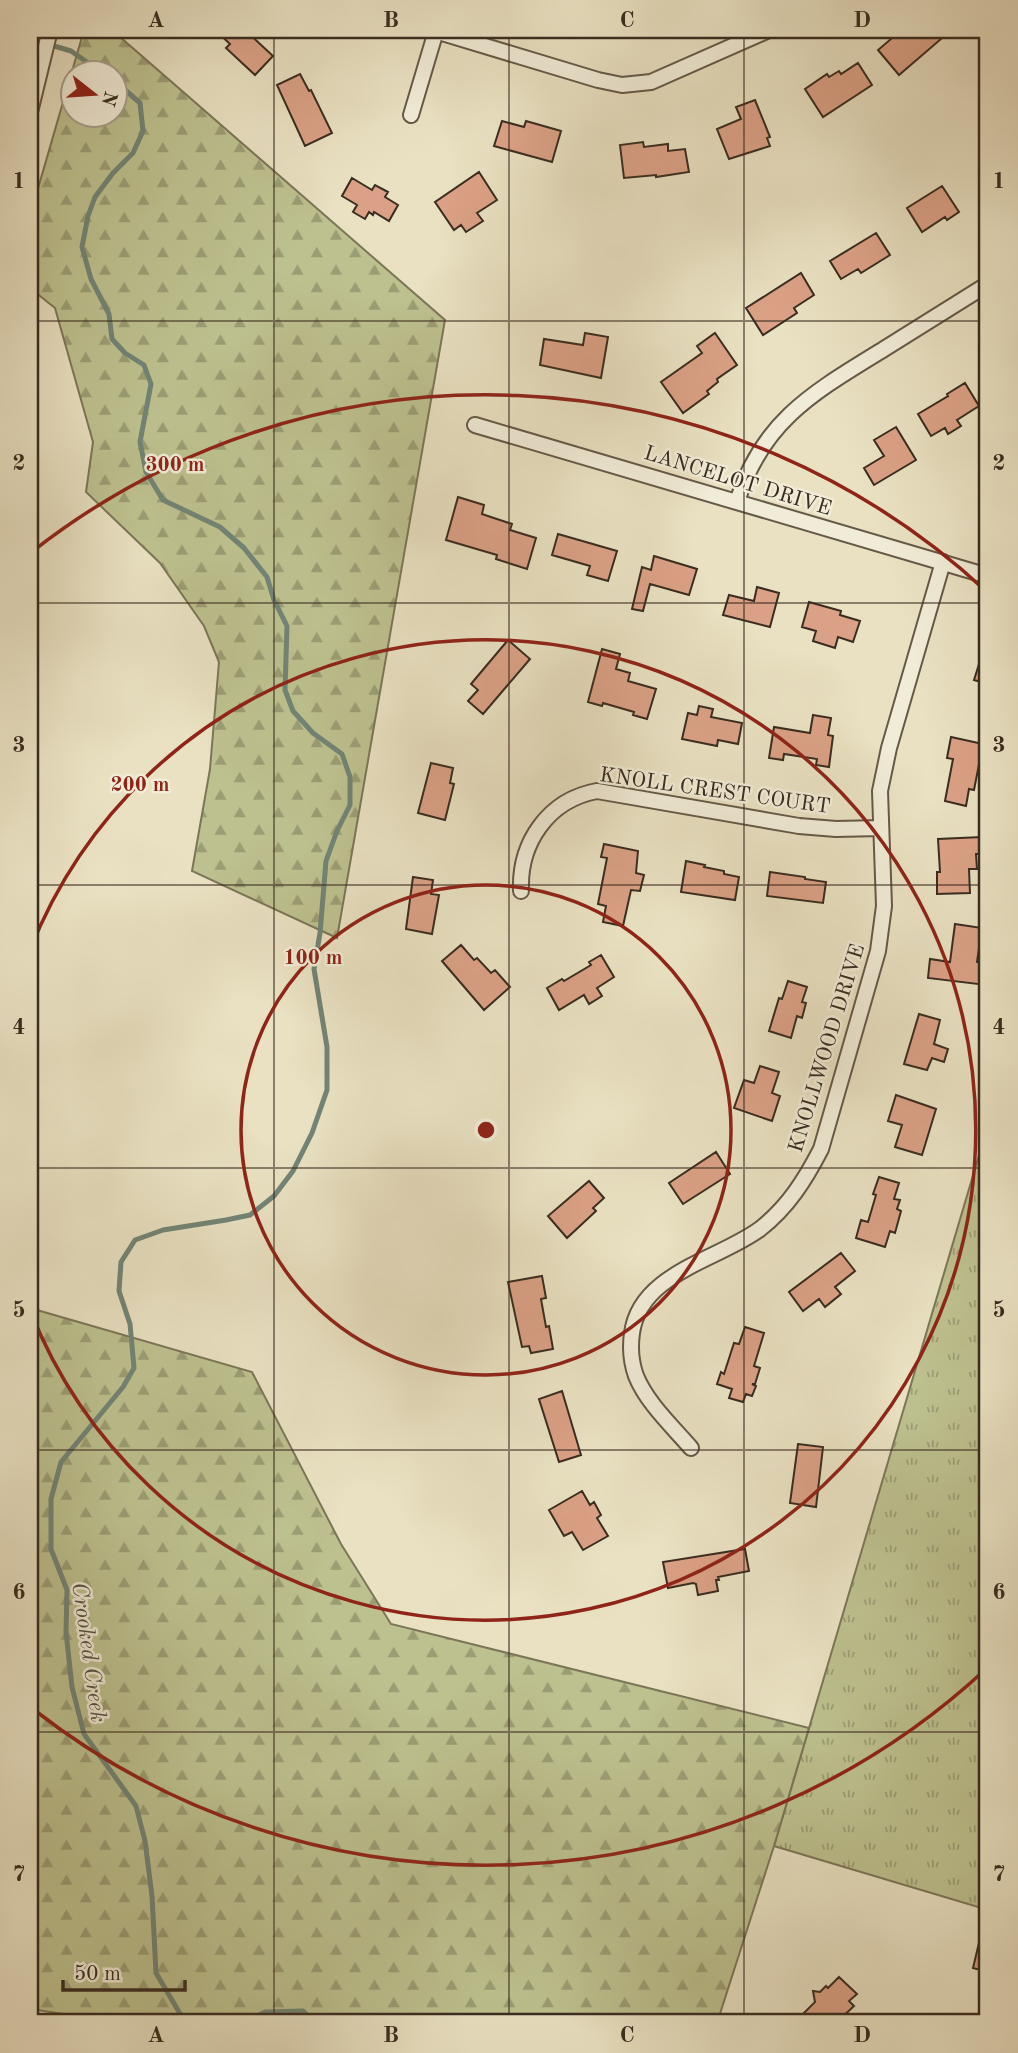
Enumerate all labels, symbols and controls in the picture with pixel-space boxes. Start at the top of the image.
text: A [147,9,165,32]
text: B [383,9,399,32]
text: C [619,9,635,32]
text: D [853,9,871,32]
north arrow [60,60,130,130]
text: N [97,89,119,108]
text: 1 [12,170,26,193]
text: 1 [992,170,1006,193]
street label: LANCELOT DRIVE [641,443,834,520]
text: 2 [12,452,26,475]
text: 2 [992,452,1006,475]
text: 300 m [145,455,205,476]
text: 3 [12,734,26,757]
text: 3 [992,734,1006,757]
street label: KNOLL CREST COURT [598,765,832,818]
text: 200 m [110,775,170,796]
street label: KNOLLWOOD DRIVE [786,942,869,1155]
text: 100 m [283,948,343,969]
text: 4 [12,1016,26,1039]
text: 4 [992,1016,1006,1039]
centre of rings [474,1118,498,1142]
text: 5 [12,1299,26,1322]
text: 5 [992,1299,1006,1322]
text: 6 [12,1581,26,1604]
water label: Crooked Creek [67,1581,110,1724]
text: 6 [992,1581,1006,1604]
text: 7 [12,1863,26,1886]
text: 7 [992,1863,1006,1886]
scale bar [63,1948,186,1992]
text: 50 m [74,1964,121,1985]
text: A [147,2024,165,2047]
text: B [383,2024,399,2047]
text: C [619,2024,635,2047]
text: D [853,2024,871,2047]

